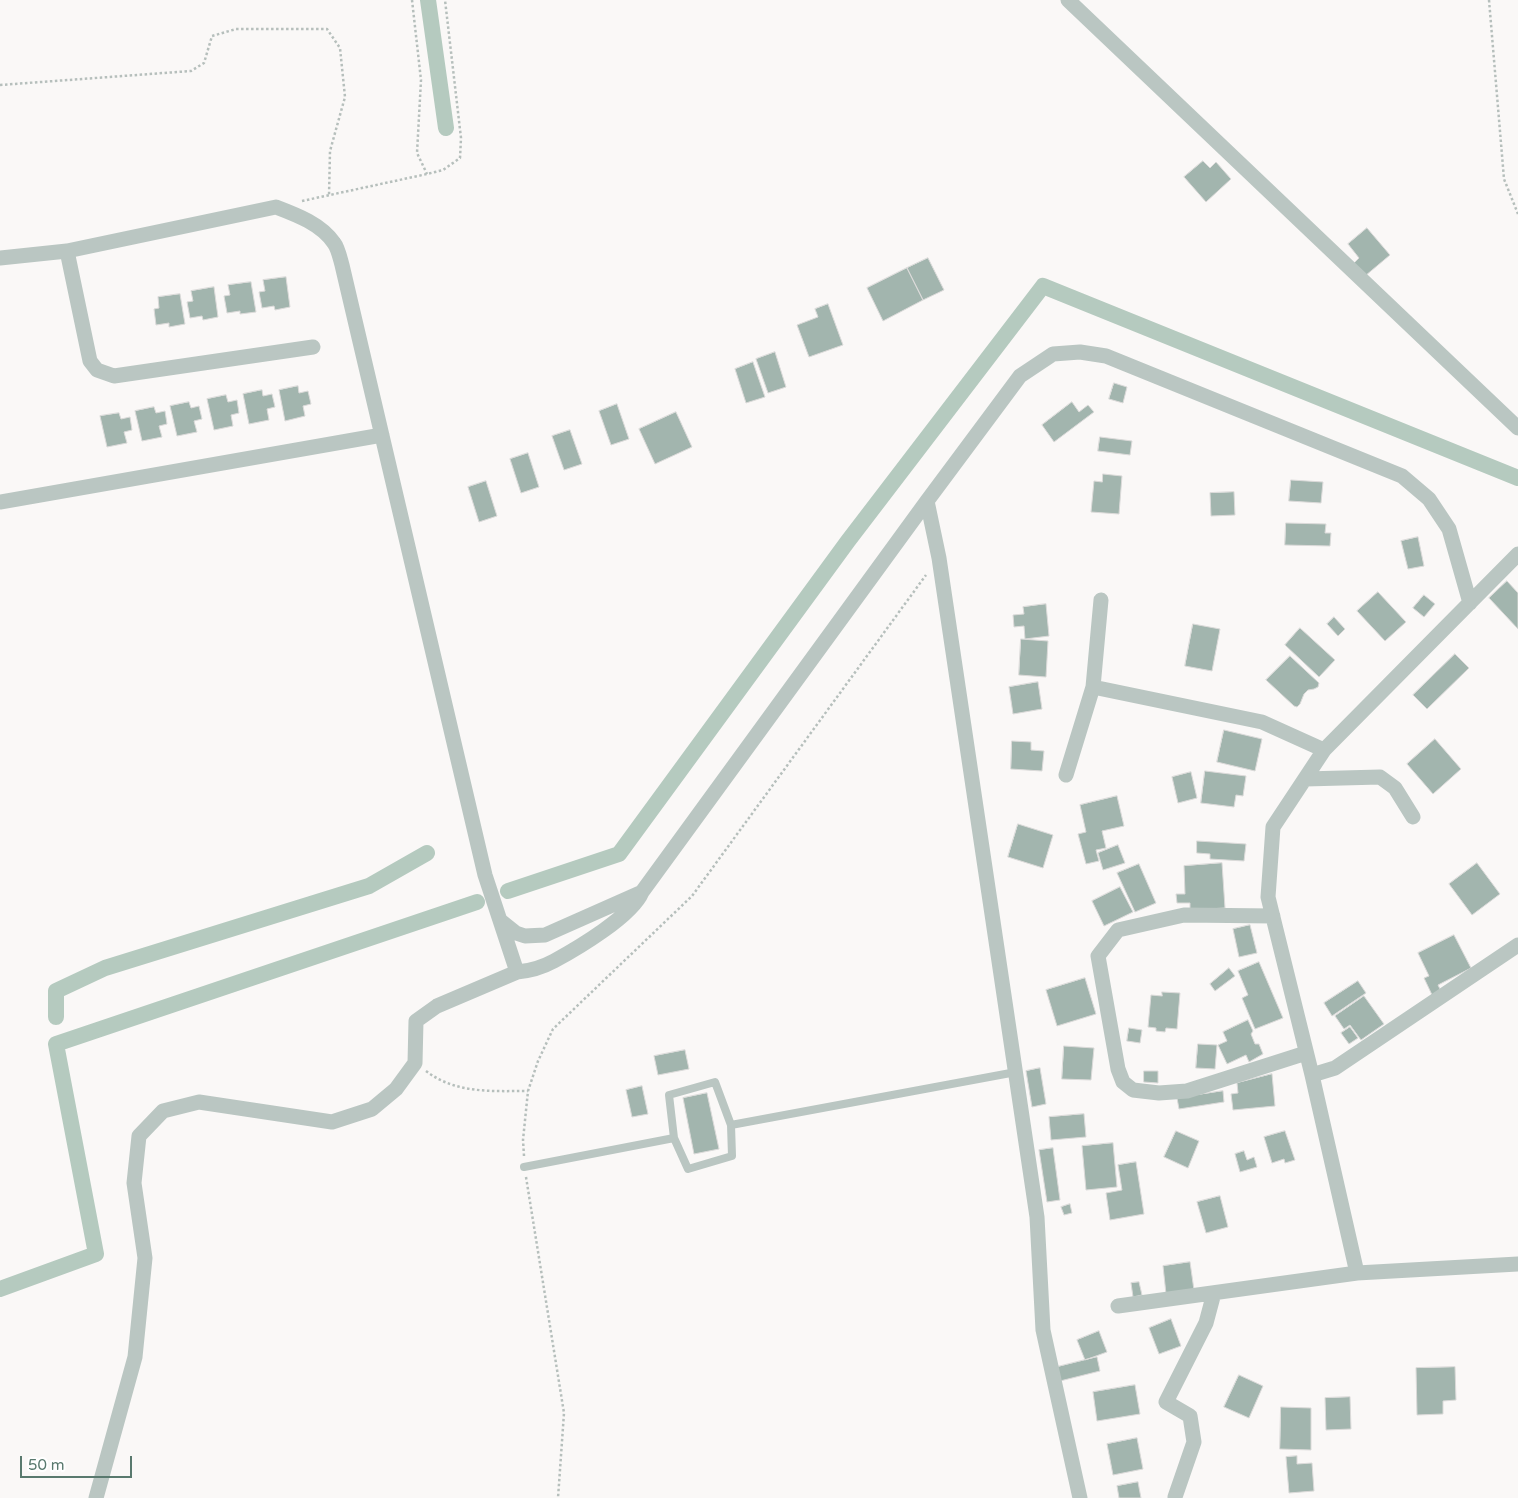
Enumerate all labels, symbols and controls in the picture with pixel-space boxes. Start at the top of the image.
scale bar [22,1446,135,1478]
text: 50 m [28,1456,65,1474]

